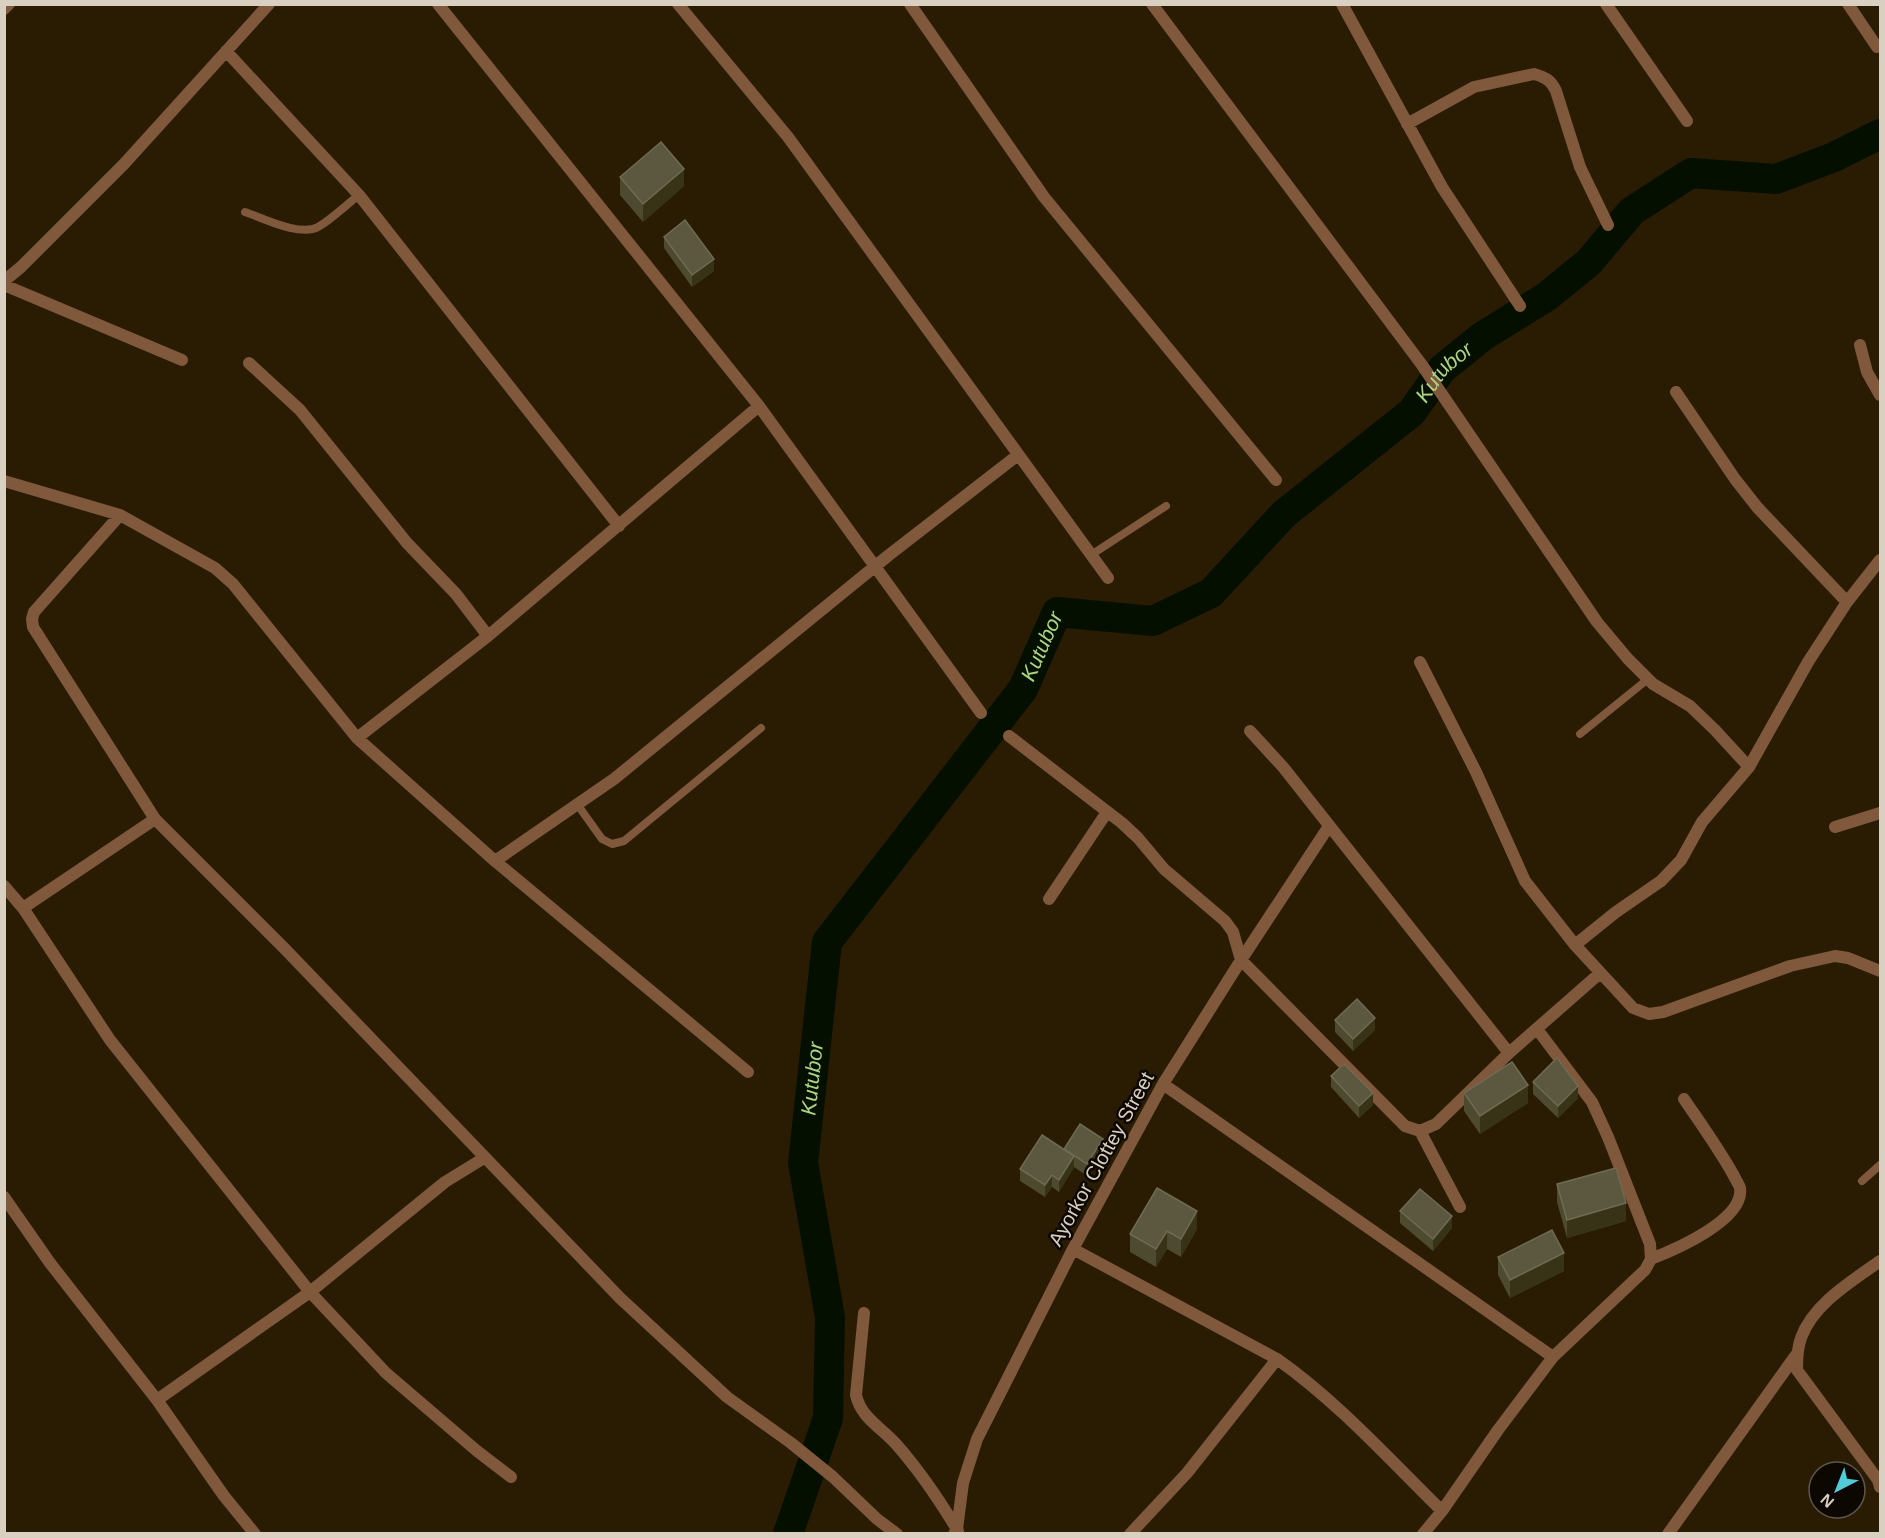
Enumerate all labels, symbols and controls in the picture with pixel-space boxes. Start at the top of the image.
water label: Kutubor [1410,337,1478,406]
water label: Kutubor [1016,607,1067,684]
water label: Kutubor [796,1040,827,1116]
street label: Ayorkor Clottey Street [1044,1068,1158,1250]
north arrow [1807,1460,1867,1520]
text: N [1817,1491,1837,1511]

